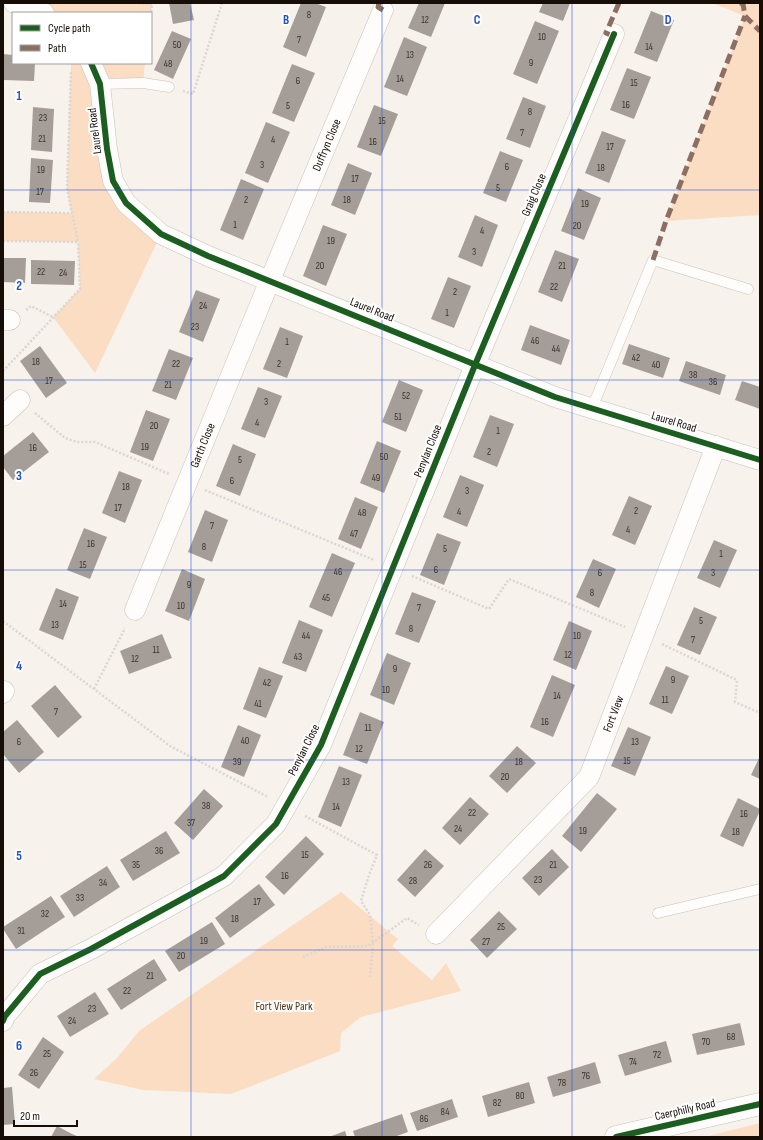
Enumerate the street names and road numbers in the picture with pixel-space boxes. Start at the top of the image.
street label: Laurel Road [85,107,105,155]
street label: Duffryn Close [309,116,344,173]
street label: Graig Close [518,171,550,219]
street label: Laurel Road [348,294,396,326]
street label: Laurel Road [650,408,698,436]
street label: Garth Close [187,420,218,470]
street label: Penylan Close [411,422,445,480]
street label: Fort View [600,693,627,734]
street label: Penylan Close [285,722,323,778]
street label: Caerphilly Road [653,1096,717,1124]

